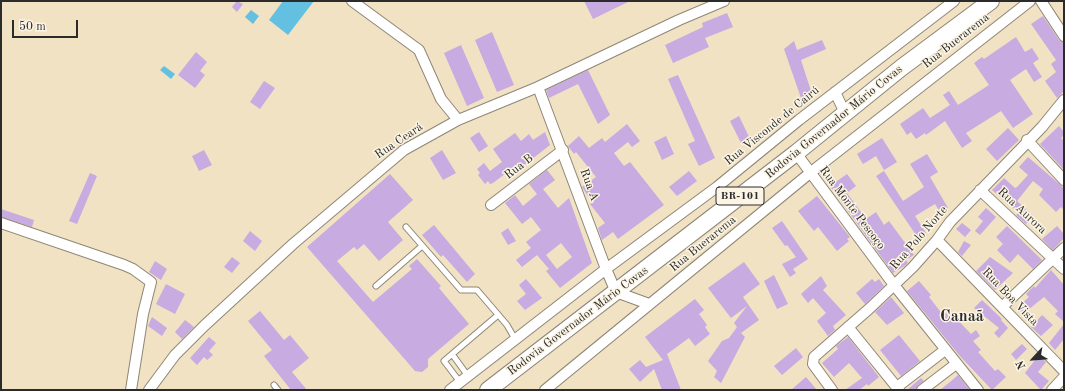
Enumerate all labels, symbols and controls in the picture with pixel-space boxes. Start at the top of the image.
street label: Rua Buerarema [920,10,992,72]
scale bar [14,12,80,38]
text: 50 m [19,21,46,33]
street label: Rodovia Governador Mário Covas [762,62,906,182]
street label: Rua Visconde de Cairú [722,83,822,169]
street label: Rua Ceará [372,120,426,162]
street label: Rua B [502,151,536,183]
street label: Rua Monte Pescoço [816,164,888,252]
street label: Rua A [577,167,601,203]
street label: Rua Aurora [995,185,1049,237]
road number: BR-101 [716,187,764,205]
street label: Rua Polo Norte [887,203,951,273]
street label: Rua Buerarema [667,213,739,275]
street label: Rodovia Governador Mário Covas [505,263,651,379]
street label: Rua Boa Vista [979,265,1041,329]
district label: Canaã [940,307,984,327]
north arrow [1013,339,1053,379]
text: N [1015,358,1029,371]

